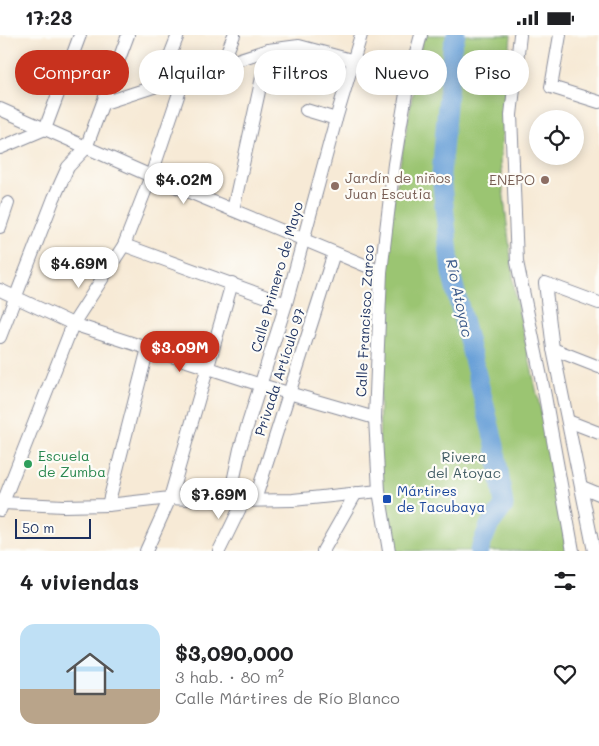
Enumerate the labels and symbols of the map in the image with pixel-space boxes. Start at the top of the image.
pin: $4.02M [143,163,225,205]
place label: Jardín de niños Juan Escutia [345,168,451,203]
place label: ENEPO [489,170,535,189]
marker: ENEPO [539,174,551,186]
marker: Jardín de niños Juan Escutia [329,180,341,192]
street label: Calle Primero de Mayo [246,199,307,354]
street label: Calle Francisco Zarco [351,244,378,397]
pin: $4.69M [38,247,120,289]
water label: Río Atoyac [442,257,478,339]
street label: Privada Artículo 97 [250,305,309,438]
pin: $3.09M [139,331,221,373]
place label: Escuela de Zumba [38,446,106,481]
park label: Rivera del Atoyac [427,447,501,482]
marker: Escuela de Zumba [22,458,34,470]
pin: $7.69M [178,477,260,520]
place label: Mártires de Tacubaya [397,481,485,516]
marker: Mártires de Tacubaya [381,493,393,505]
scale bar [15,516,91,539]

